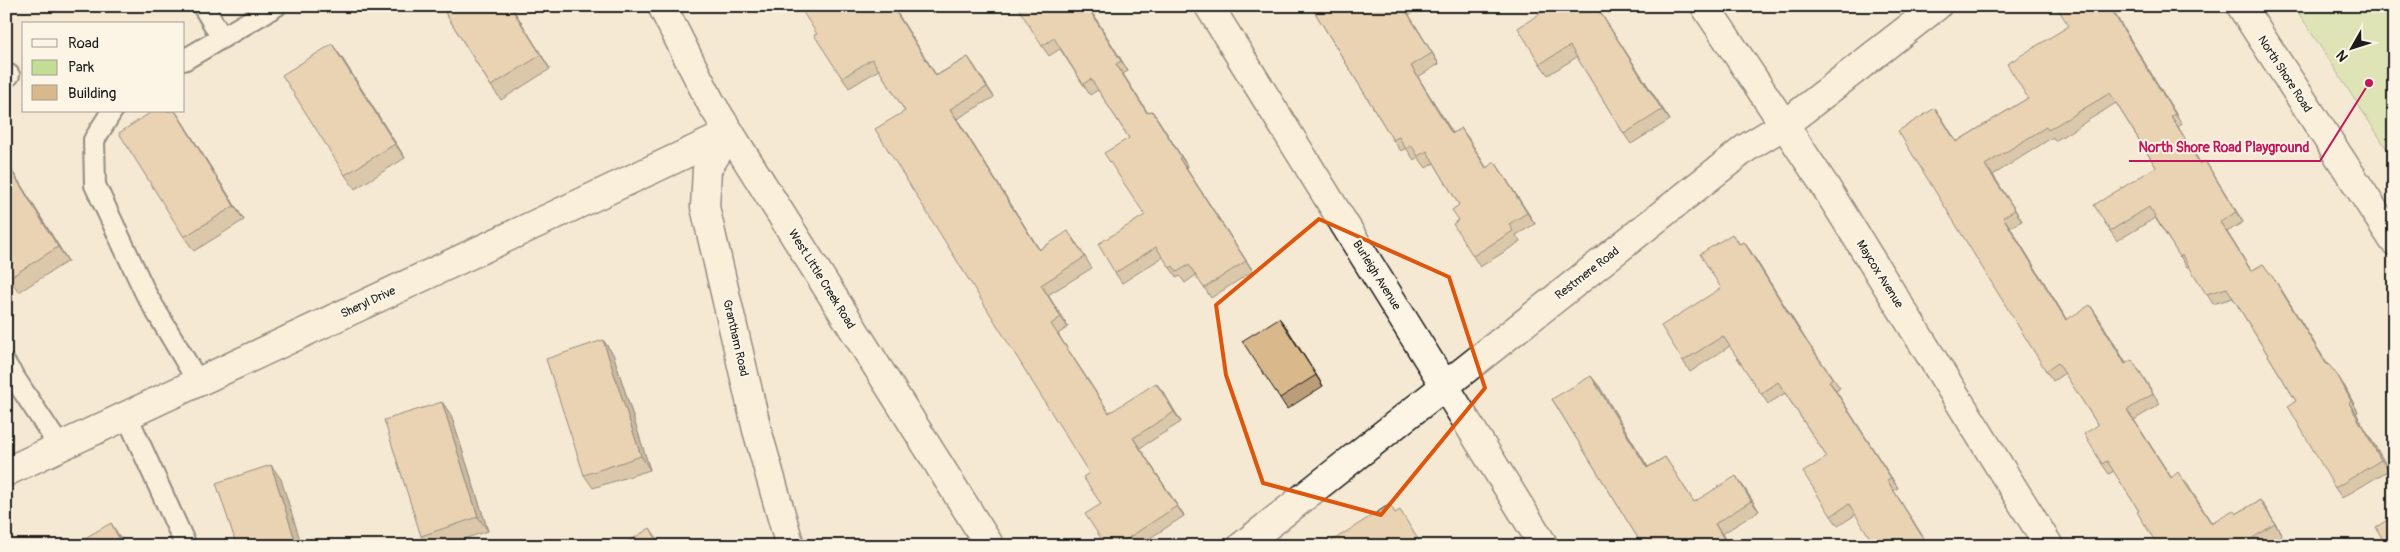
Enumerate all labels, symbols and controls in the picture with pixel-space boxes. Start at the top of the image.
legend [22,22,185,112]
north arrow [2328,22,2378,72]
street label: North Shore Road [2254,33,2315,116]
text: Road [68,34,99,53]
text: N [2333,47,2352,65]
text: Park [68,58,95,77]
text: Building [68,84,116,103]
callout: North Shore Road Playground [2129,132,2320,161]
text: North Shore Road Playground [2139,139,2310,156]
street label: West Little Creek Road [785,227,858,332]
street label: Burleigh Avenue [1349,238,1404,313]
street label: Maycox Avenue [1853,238,1906,311]
street label: Restmere Road [1552,244,1622,303]
street label: Sheryl Drive [338,283,398,322]
street label: Grantham Road [719,298,752,378]

